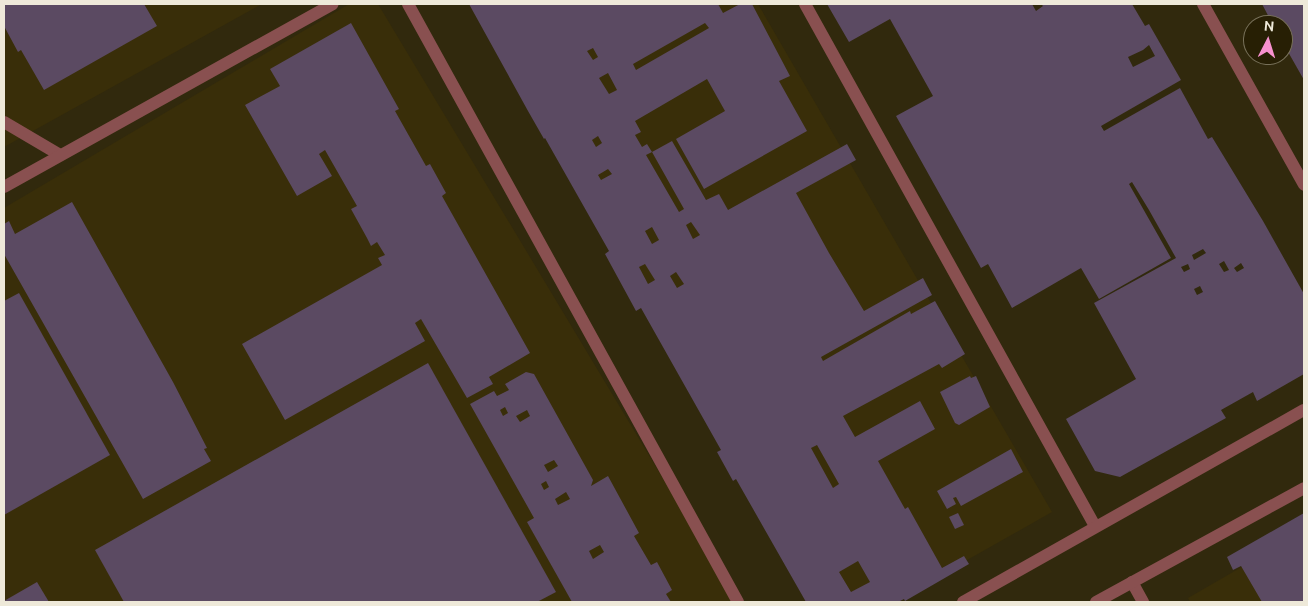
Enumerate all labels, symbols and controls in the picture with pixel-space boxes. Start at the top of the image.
north arrow [1243,15,1293,65]
text: N [1263,18,1275,34]

